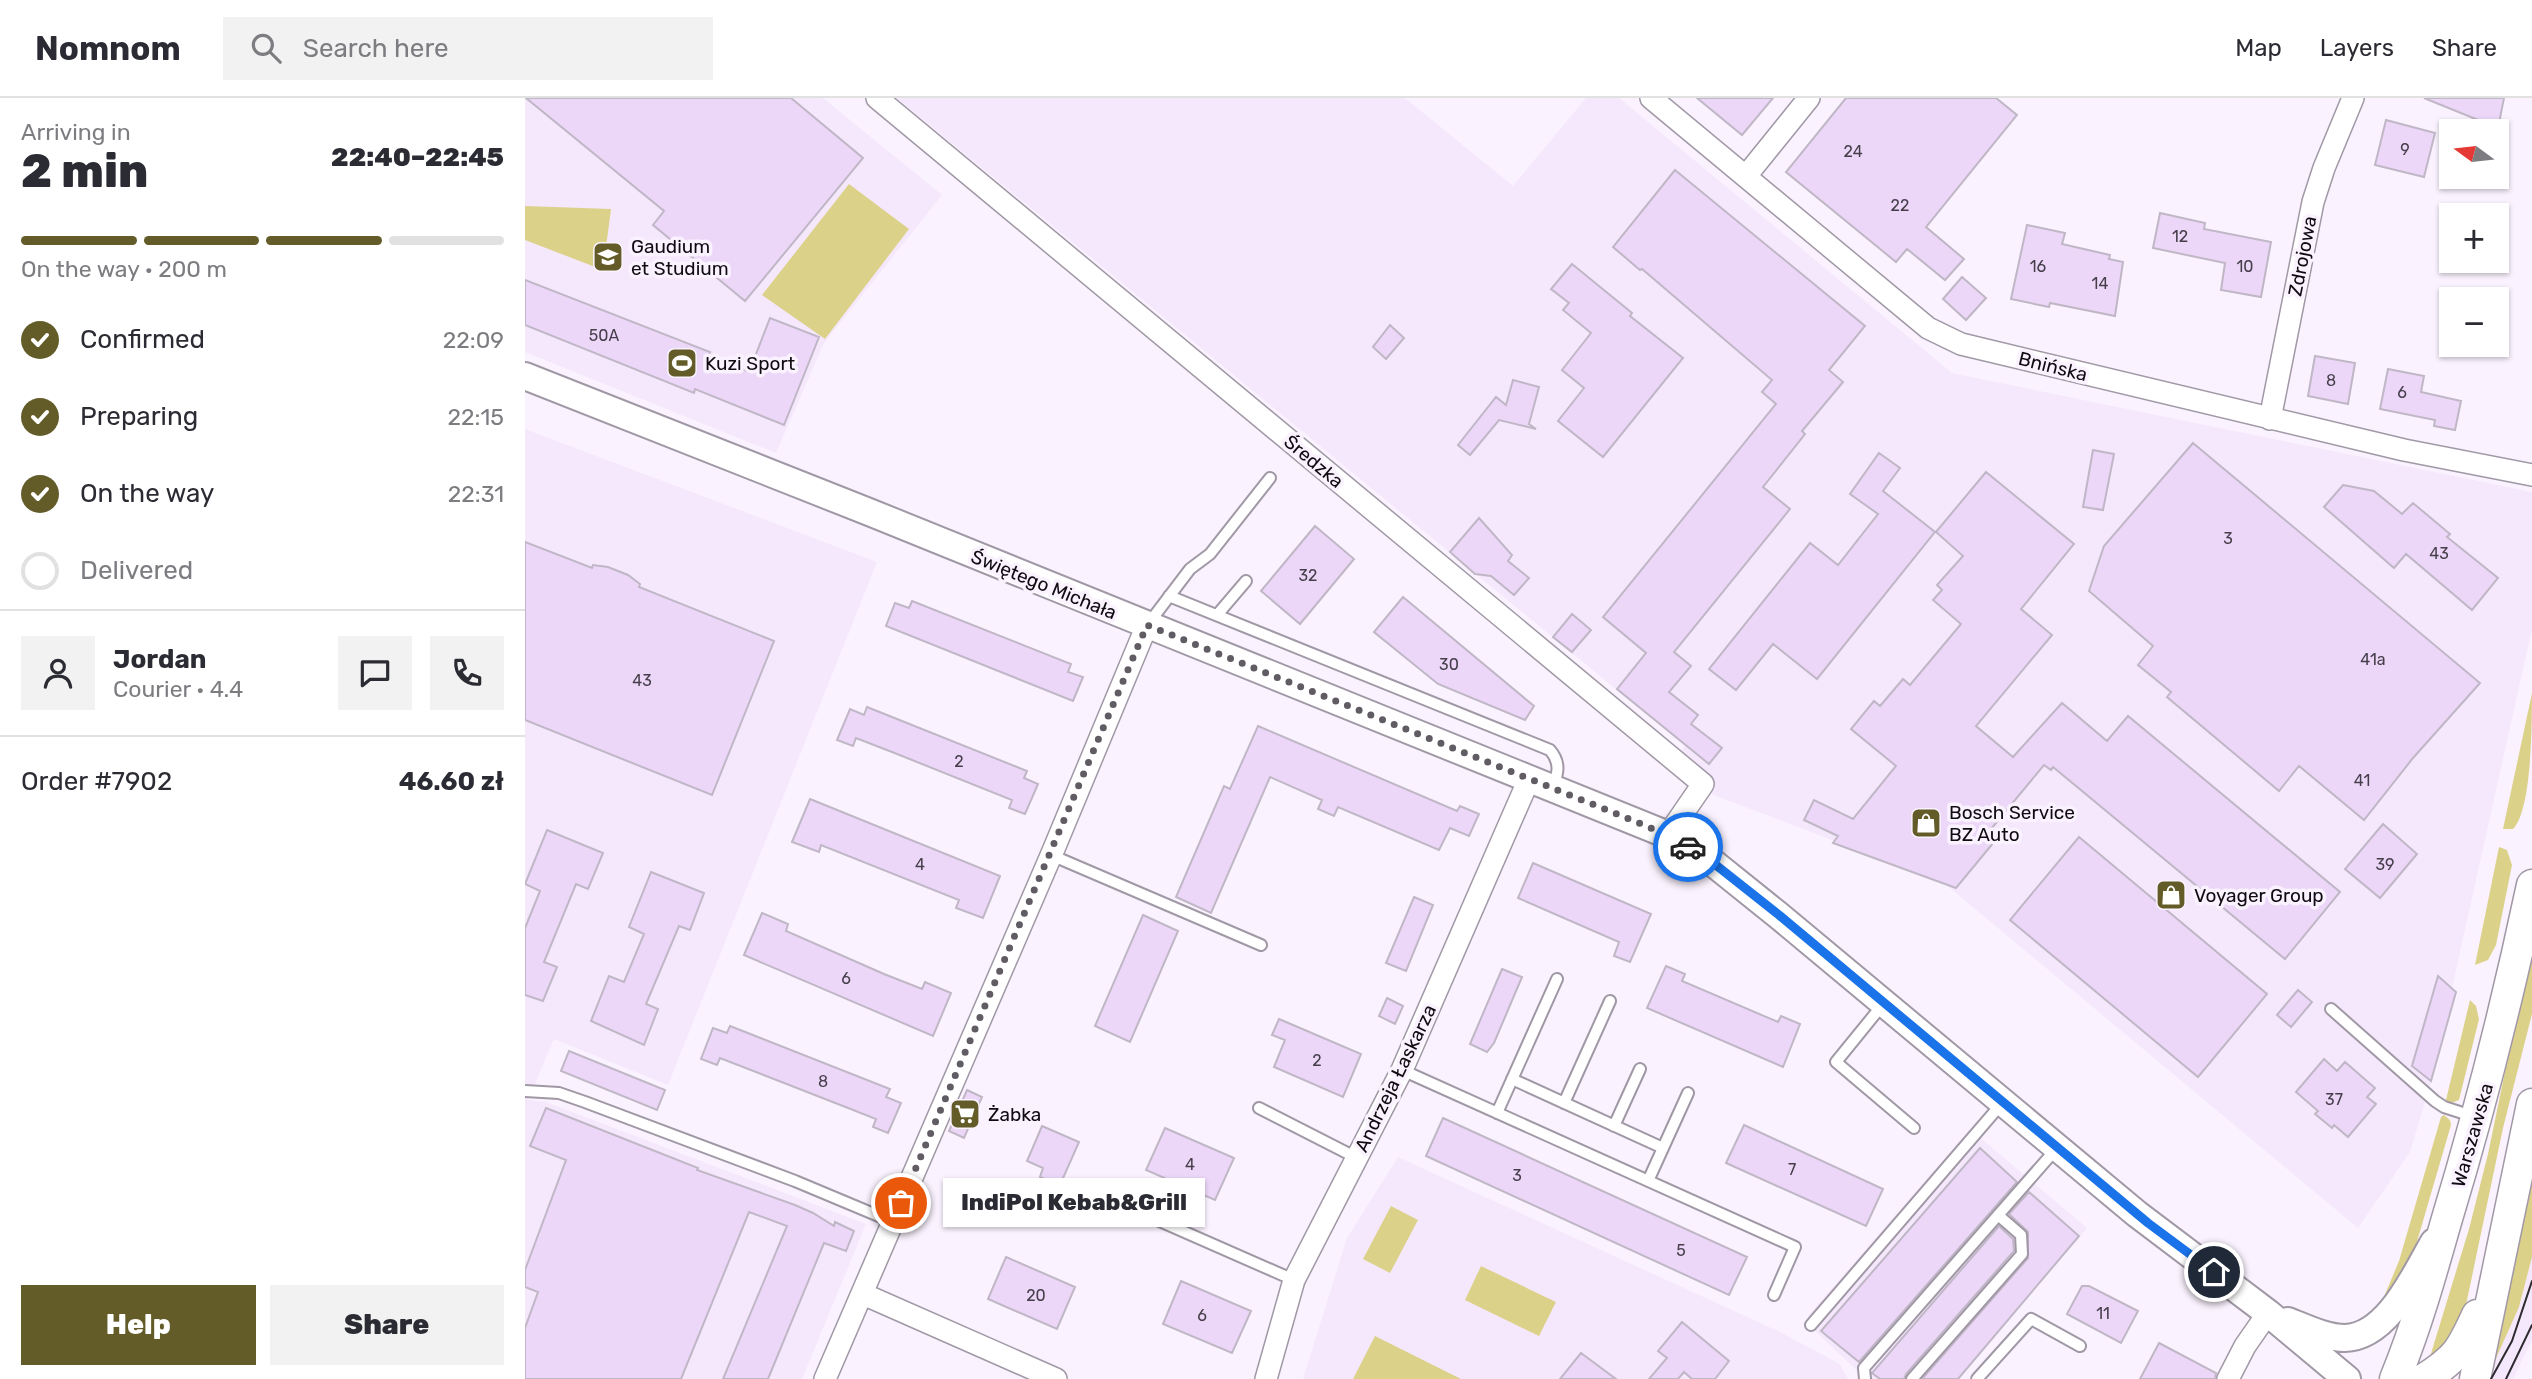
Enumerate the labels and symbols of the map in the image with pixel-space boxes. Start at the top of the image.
north arrow [2439,119,2509,189]
house number: 9 [2400,140,2410,159]
house number: 24 [1843,142,1863,161]
house number: 22 [1891,196,1909,215]
street label: Zdrojowa [2283,214,2322,298]
house number: 12 [2172,227,2188,246]
place label: Gaudium et Studium [631,235,729,280]
school or university icon: Gaudium et Studium [591,240,625,274]
house number: 16 [2030,257,2047,276]
house number: 10 [2236,257,2254,276]
house number: 14 [2092,274,2108,293]
house number: 50A [589,326,619,345]
sports icon: Kuzi Sport [665,346,699,380]
street label: Bnińska [2016,347,2090,386]
place label: Kuzi Sport [705,352,796,375]
house number: 8 [2326,371,2336,390]
house number: 6 [2397,383,2407,402]
street label: Średzka [1279,430,1348,493]
house number: 3 [2223,529,2233,548]
house number: 43 [2429,544,2449,563]
street label: Świętego Michała [968,545,1120,624]
house number: 32 [1298,566,1318,585]
house number: 41a [2360,650,2386,669]
house number: 30 [1439,655,1459,674]
house number: 43 [632,671,652,690]
house number: 2 [954,752,964,771]
house number: 41 [2354,771,2370,790]
place label: Bosch Service BZ Auto [1949,801,2075,846]
shop icon: Bosch Service BZ Auto [1909,806,1943,840]
courier [1653,812,1723,882]
house number: 4 [915,855,925,874]
house number: 39 [2375,855,2395,874]
shop icon: Voyager Group [2154,878,2188,912]
place label: Voyager Group [2194,884,2324,907]
house number: 6 [841,969,851,988]
street label: Andrzeja Łaskarza [1350,1001,1441,1156]
house number: 2 [1312,1051,1322,1070]
house number: 8 [818,1072,828,1091]
street label: Warszawska [2447,1080,2498,1190]
house number: 37 [2325,1090,2343,1109]
supermarket icon: Żabka [948,1097,982,1131]
place label: Żabka [988,1103,1041,1126]
house number: 4 [1185,1155,1195,1174]
house number: 7 [1788,1160,1796,1179]
house number: 3 [1512,1166,1522,1185]
pin [871,1173,931,1233]
callout: IndiPol Kebab&Grill [943,1178,1205,1228]
house number: 5 [1676,1241,1686,1260]
pin [2184,1242,2244,1302]
house number: 20 [1026,1286,1046,1305]
house number: 11 [2096,1304,2110,1323]
house number: 6 [1197,1306,1207,1325]

